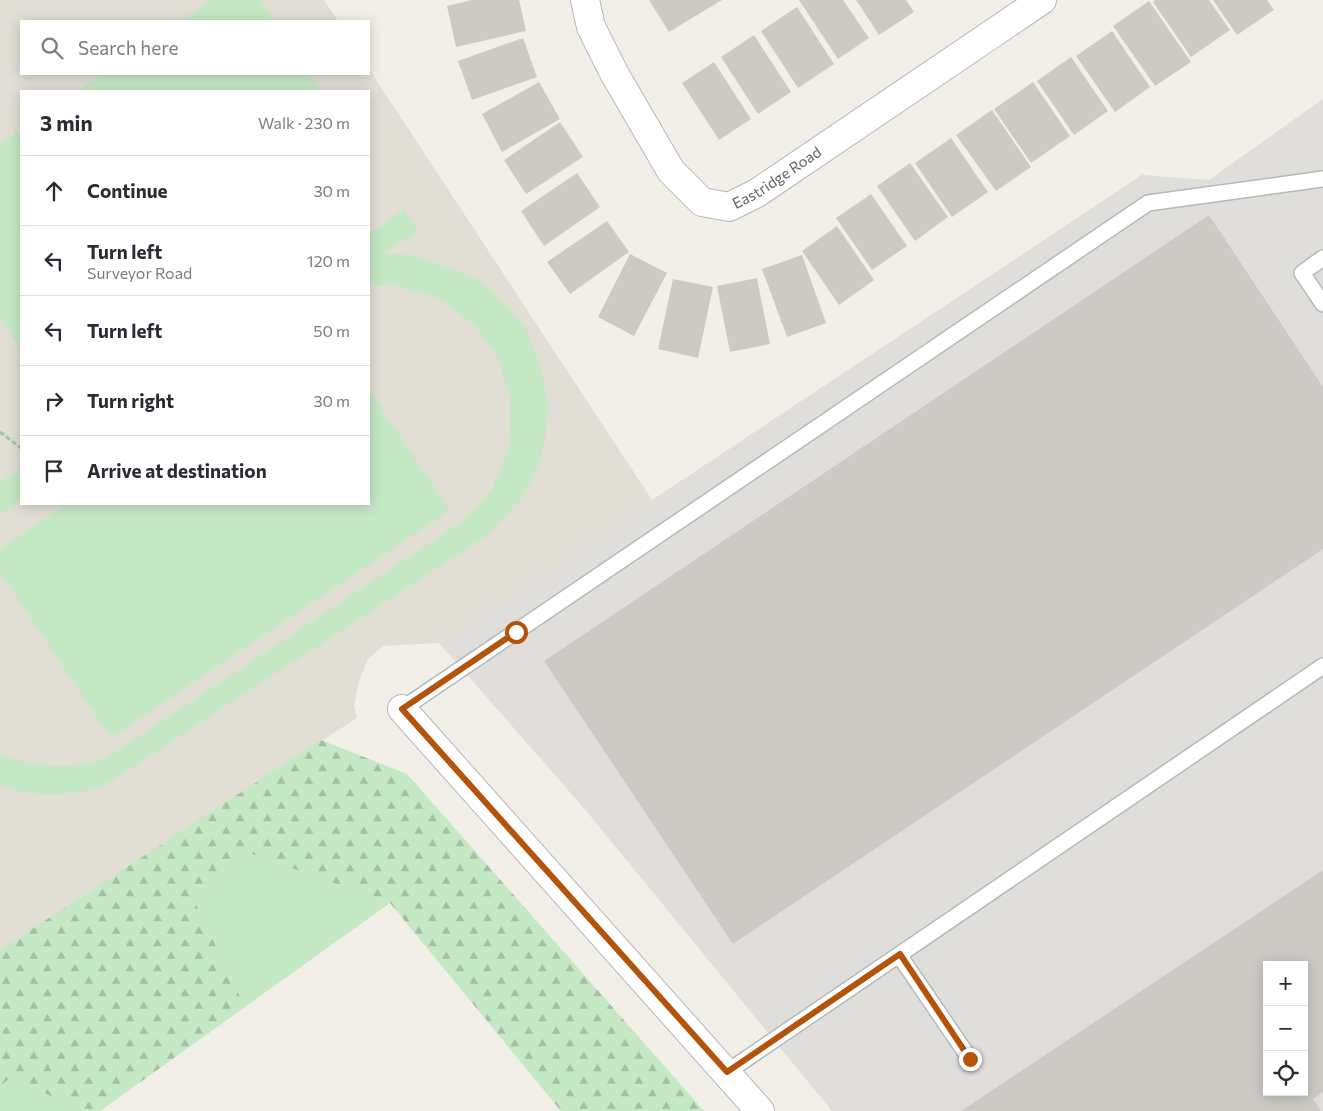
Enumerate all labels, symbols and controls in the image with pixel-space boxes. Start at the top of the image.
search box [20,20,370,75]
icon: search [38,34,66,62]
text: Search here [78,36,178,59]
text: 3 min [40,110,93,135]
text: Walk · 230 m [258,113,350,132]
street label: Eastridge Road [729,142,824,212]
icon: ahead [40,177,68,205]
text: Continue [87,179,167,202]
text: 30 m [313,181,350,200]
text: Turn left [87,240,162,263]
icon: left [40,247,68,275]
text: 120 m [307,251,350,270]
text: Surveyor Road [87,263,192,282]
icon: left [40,317,68,345]
text: Turn left [87,319,162,342]
text: 50 m [313,321,350,340]
icon: right [40,387,68,415]
text: Turn right [87,389,174,412]
text: 30 m [313,391,350,410]
icon: arrive [40,457,68,485]
text: Arrive at destination [87,459,267,482]
route start [505,621,528,644]
map controls [1263,961,1308,1096]
button: + [1263,961,1308,1006]
button: − [1263,1006,1308,1051]
route end [959,1048,982,1071]
button: locate [1263,1051,1308,1096]

